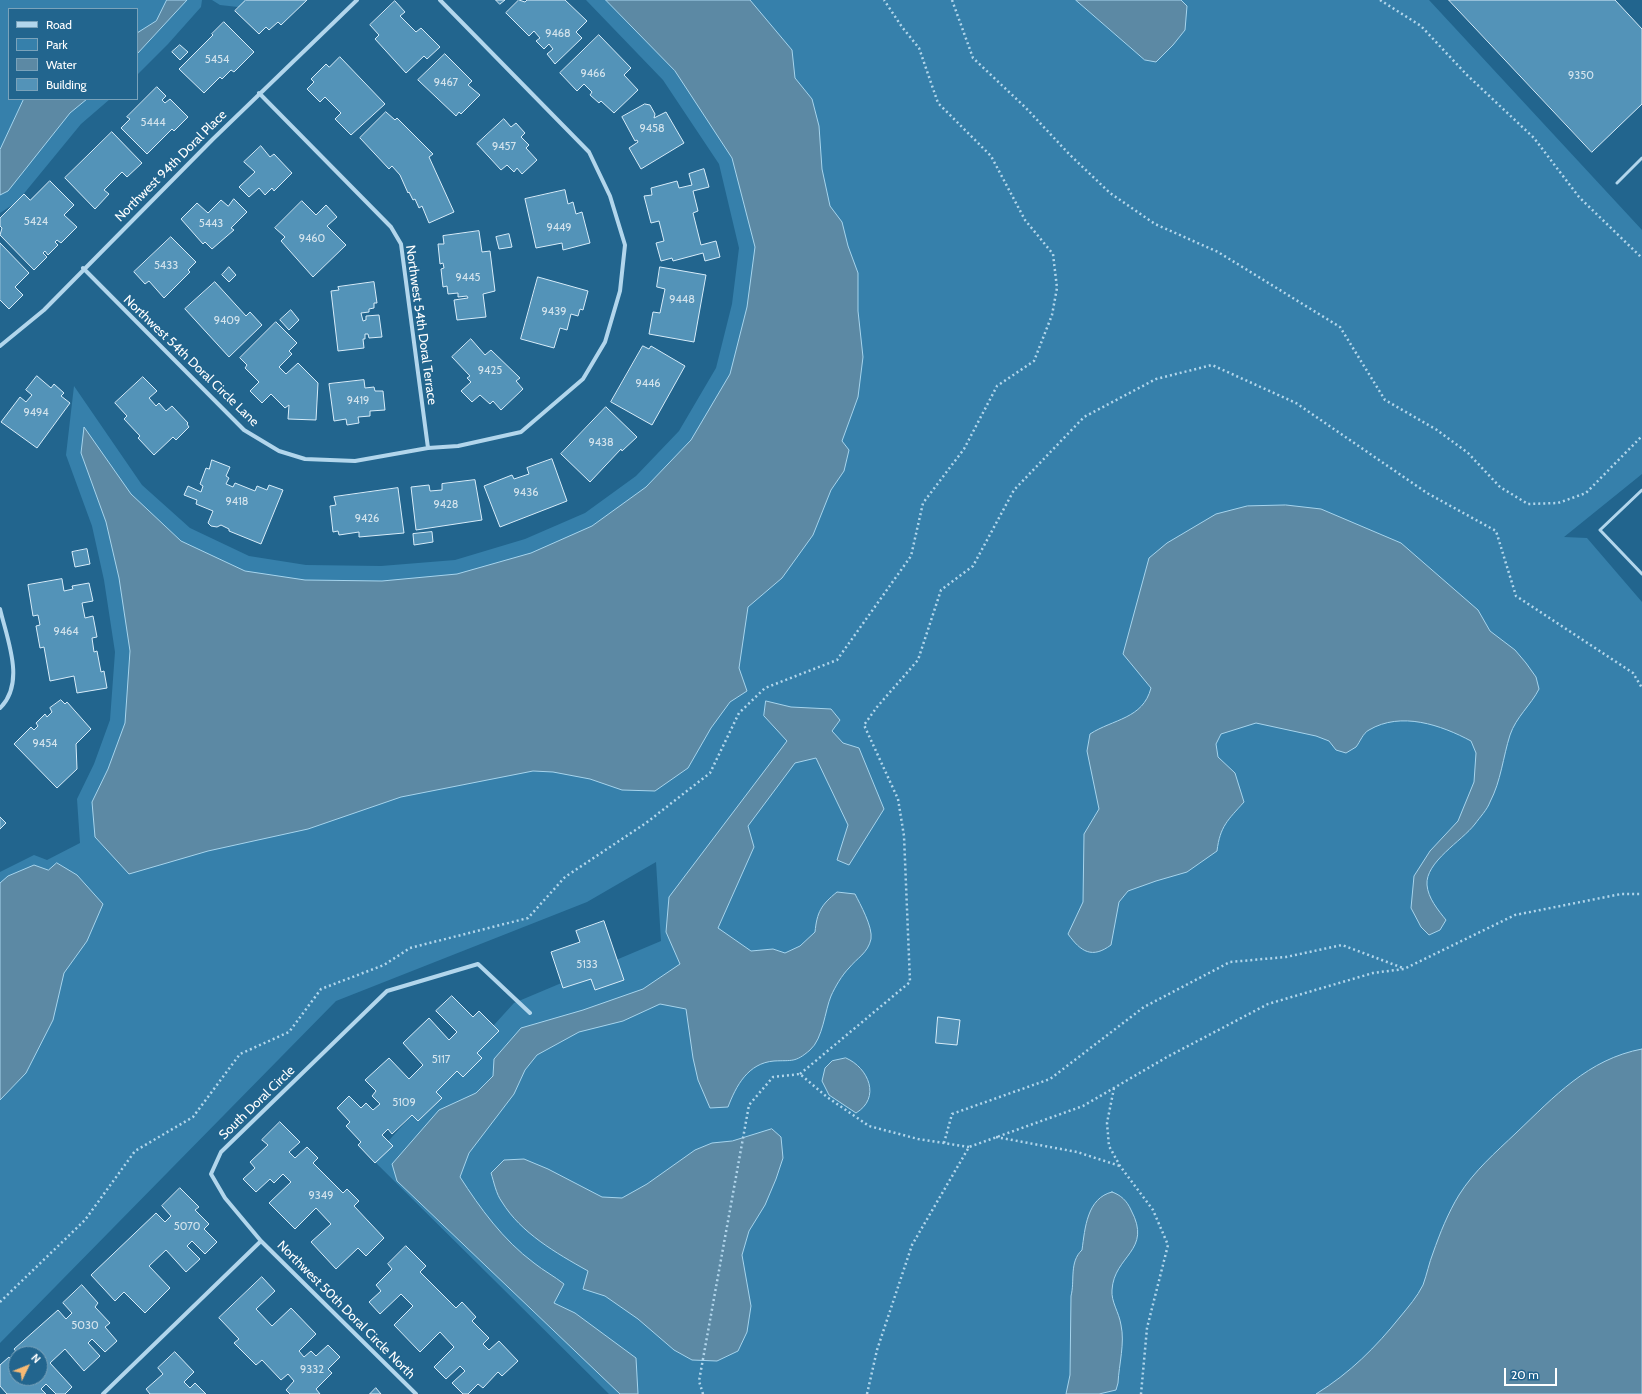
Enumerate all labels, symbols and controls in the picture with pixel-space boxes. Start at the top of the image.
legend [8,8,138,100]
text: Road [46,17,72,32]
house number: 9468 [545,27,571,41]
text: Park [46,37,68,52]
house number: 5454 [205,53,229,67]
text: Water [46,57,76,72]
house number: 9466 [580,67,606,81]
house number: 9350 [1568,69,1594,83]
house number: 9467 [434,76,458,90]
text: Building [46,77,87,92]
street label: Northwest 94th Doral Place [112,107,230,225]
house number: 5444 [140,116,166,130]
house number: 9458 [639,122,665,136]
house number: 9457 [492,140,516,154]
house number: 5424 [24,215,48,229]
house number: 5443 [199,217,223,231]
house number: 9449 [546,221,572,235]
house number: 9460 [299,232,325,246]
street label: Northwest 54th Doral Terrace [402,244,440,406]
house number: 5433 [154,259,178,273]
house number: 9445 [456,271,480,285]
street label: Northwest 54th Doral Circle Lane [120,292,262,430]
house number: 9448 [669,293,695,307]
house number: 9439 [542,305,566,319]
house number: 9409 [214,314,240,328]
house number: 9425 [478,364,502,378]
house number: 9446 [635,377,661,391]
house number: 9419 [347,394,369,408]
house number: 9494 [23,406,49,420]
house number: 9438 [588,436,614,450]
house number: 9436 [514,486,538,500]
house number: 9418 [226,495,248,509]
house number: 9428 [433,498,459,512]
house number: 9426 [355,512,379,526]
house number: 9464 [53,625,79,639]
house number: 9454 [33,737,57,751]
house number: 5133 [576,958,598,972]
house number: 5117 [432,1053,450,1067]
street label: South Doral Circle [216,1063,298,1143]
house number: 5109 [392,1096,416,1110]
house number: 9349 [309,1189,333,1203]
house number: 5070 [174,1220,200,1234]
street label: Northwest 50th Doral Circle North [274,1238,418,1382]
house number: 5030 [71,1319,99,1333]
north arrow [8,1346,48,1386]
text: N [28,1351,44,1366]
scale bar [1506,1360,1559,1386]
house number: 9332 [300,1363,324,1377]
text: 20 m [1511,1367,1539,1382]

